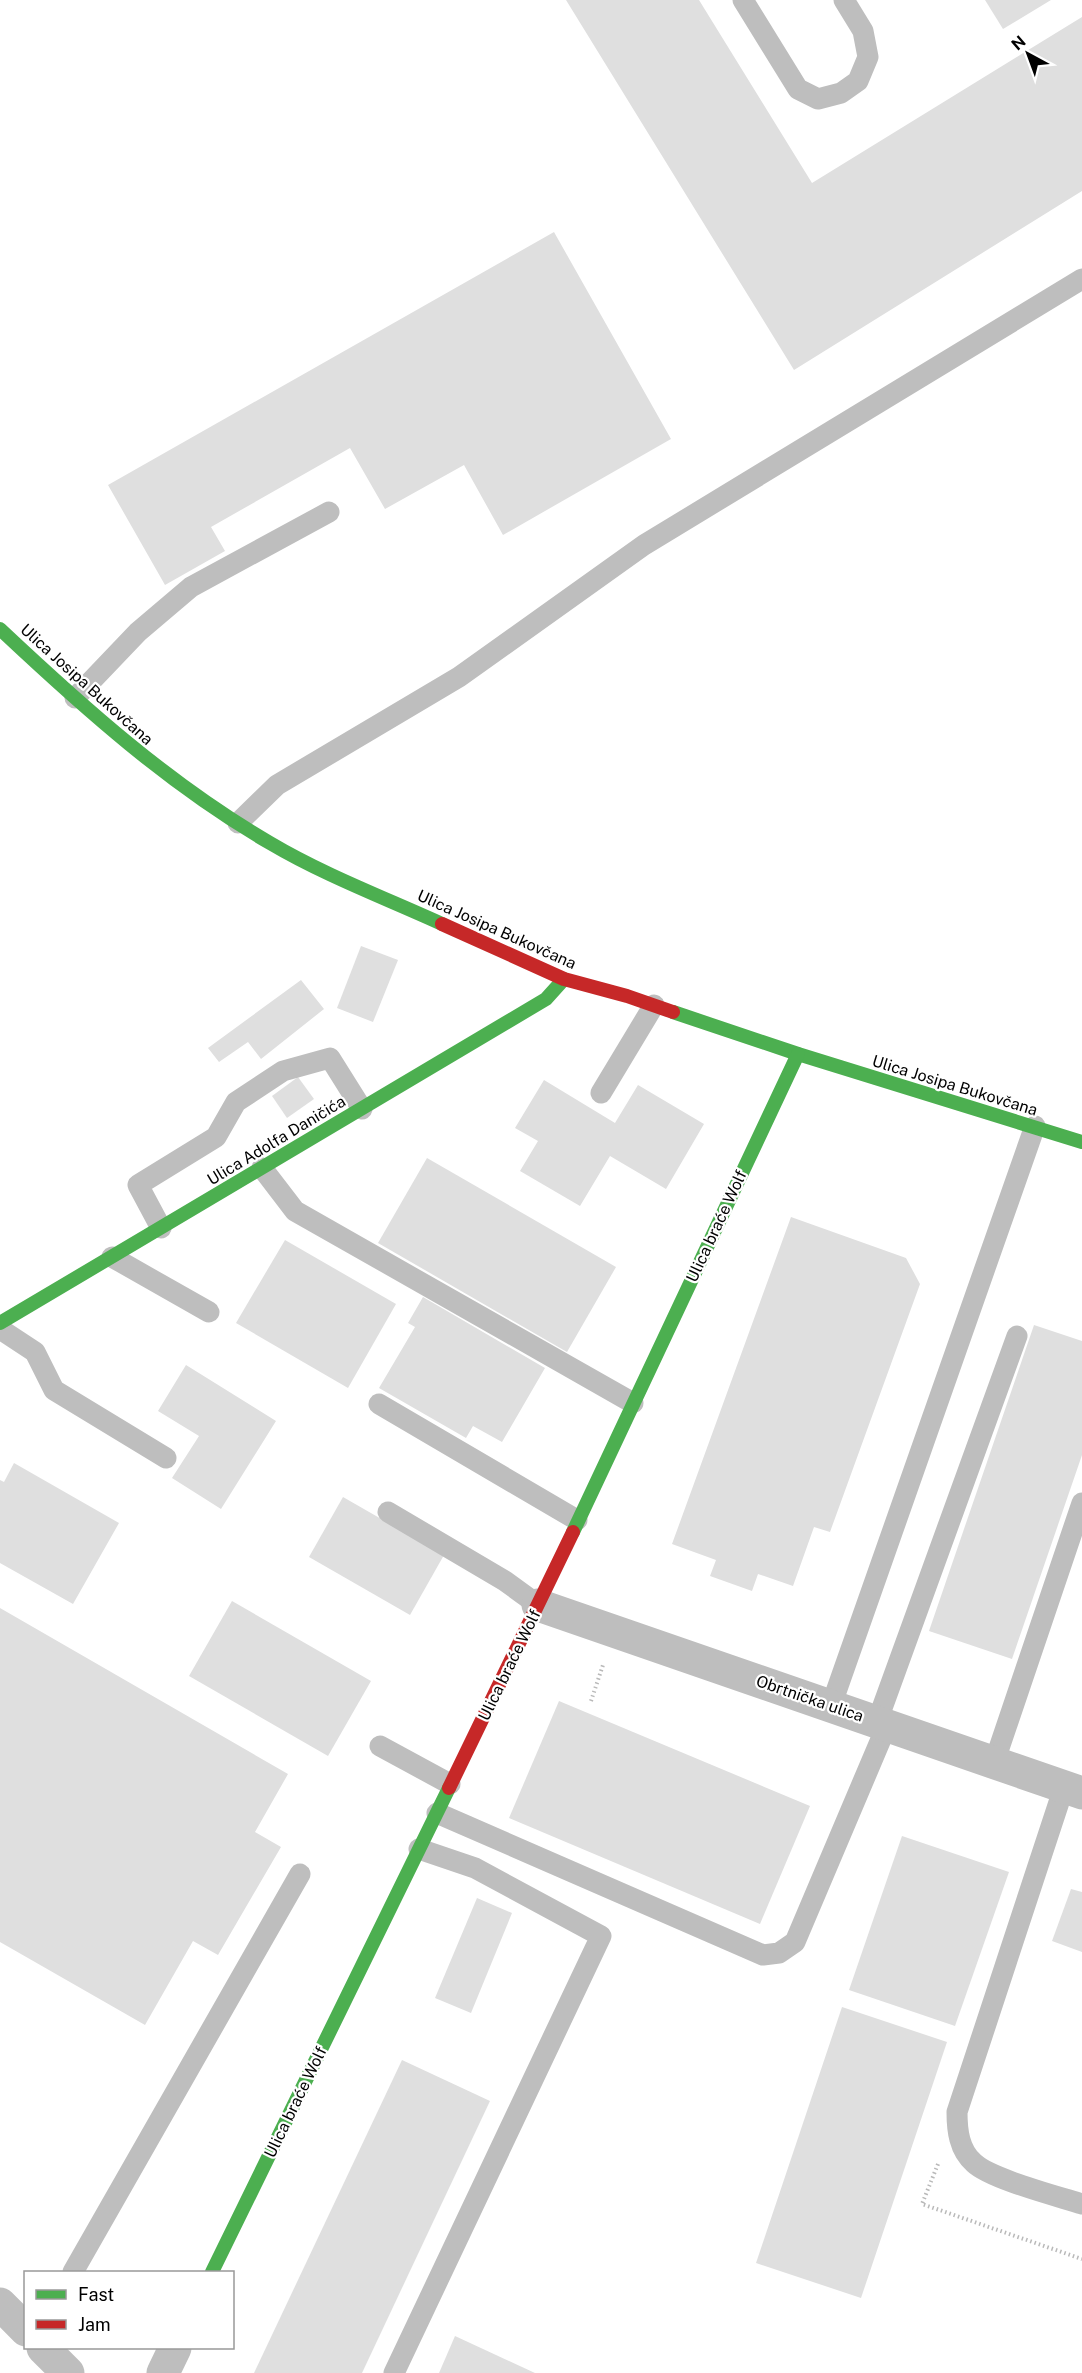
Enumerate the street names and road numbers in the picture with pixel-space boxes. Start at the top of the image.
street label: Ulica Josipa Bukovčana [16,620,157,749]
street label: Ulica Josipa Bukovčana [414,886,579,973]
street label: Ulica Josipa Bukovčana [870,1051,1040,1120]
street label: Ulica Adolfa Daničića [204,1092,349,1189]
street label: Ulica braće Wolf [682,1167,751,1285]
street label: Ulica braće Wolf [474,1607,545,1724]
street label: Obrtnička ulica [754,1671,866,1726]
street label: Ulica braće Wolf [260,2044,331,2161]

